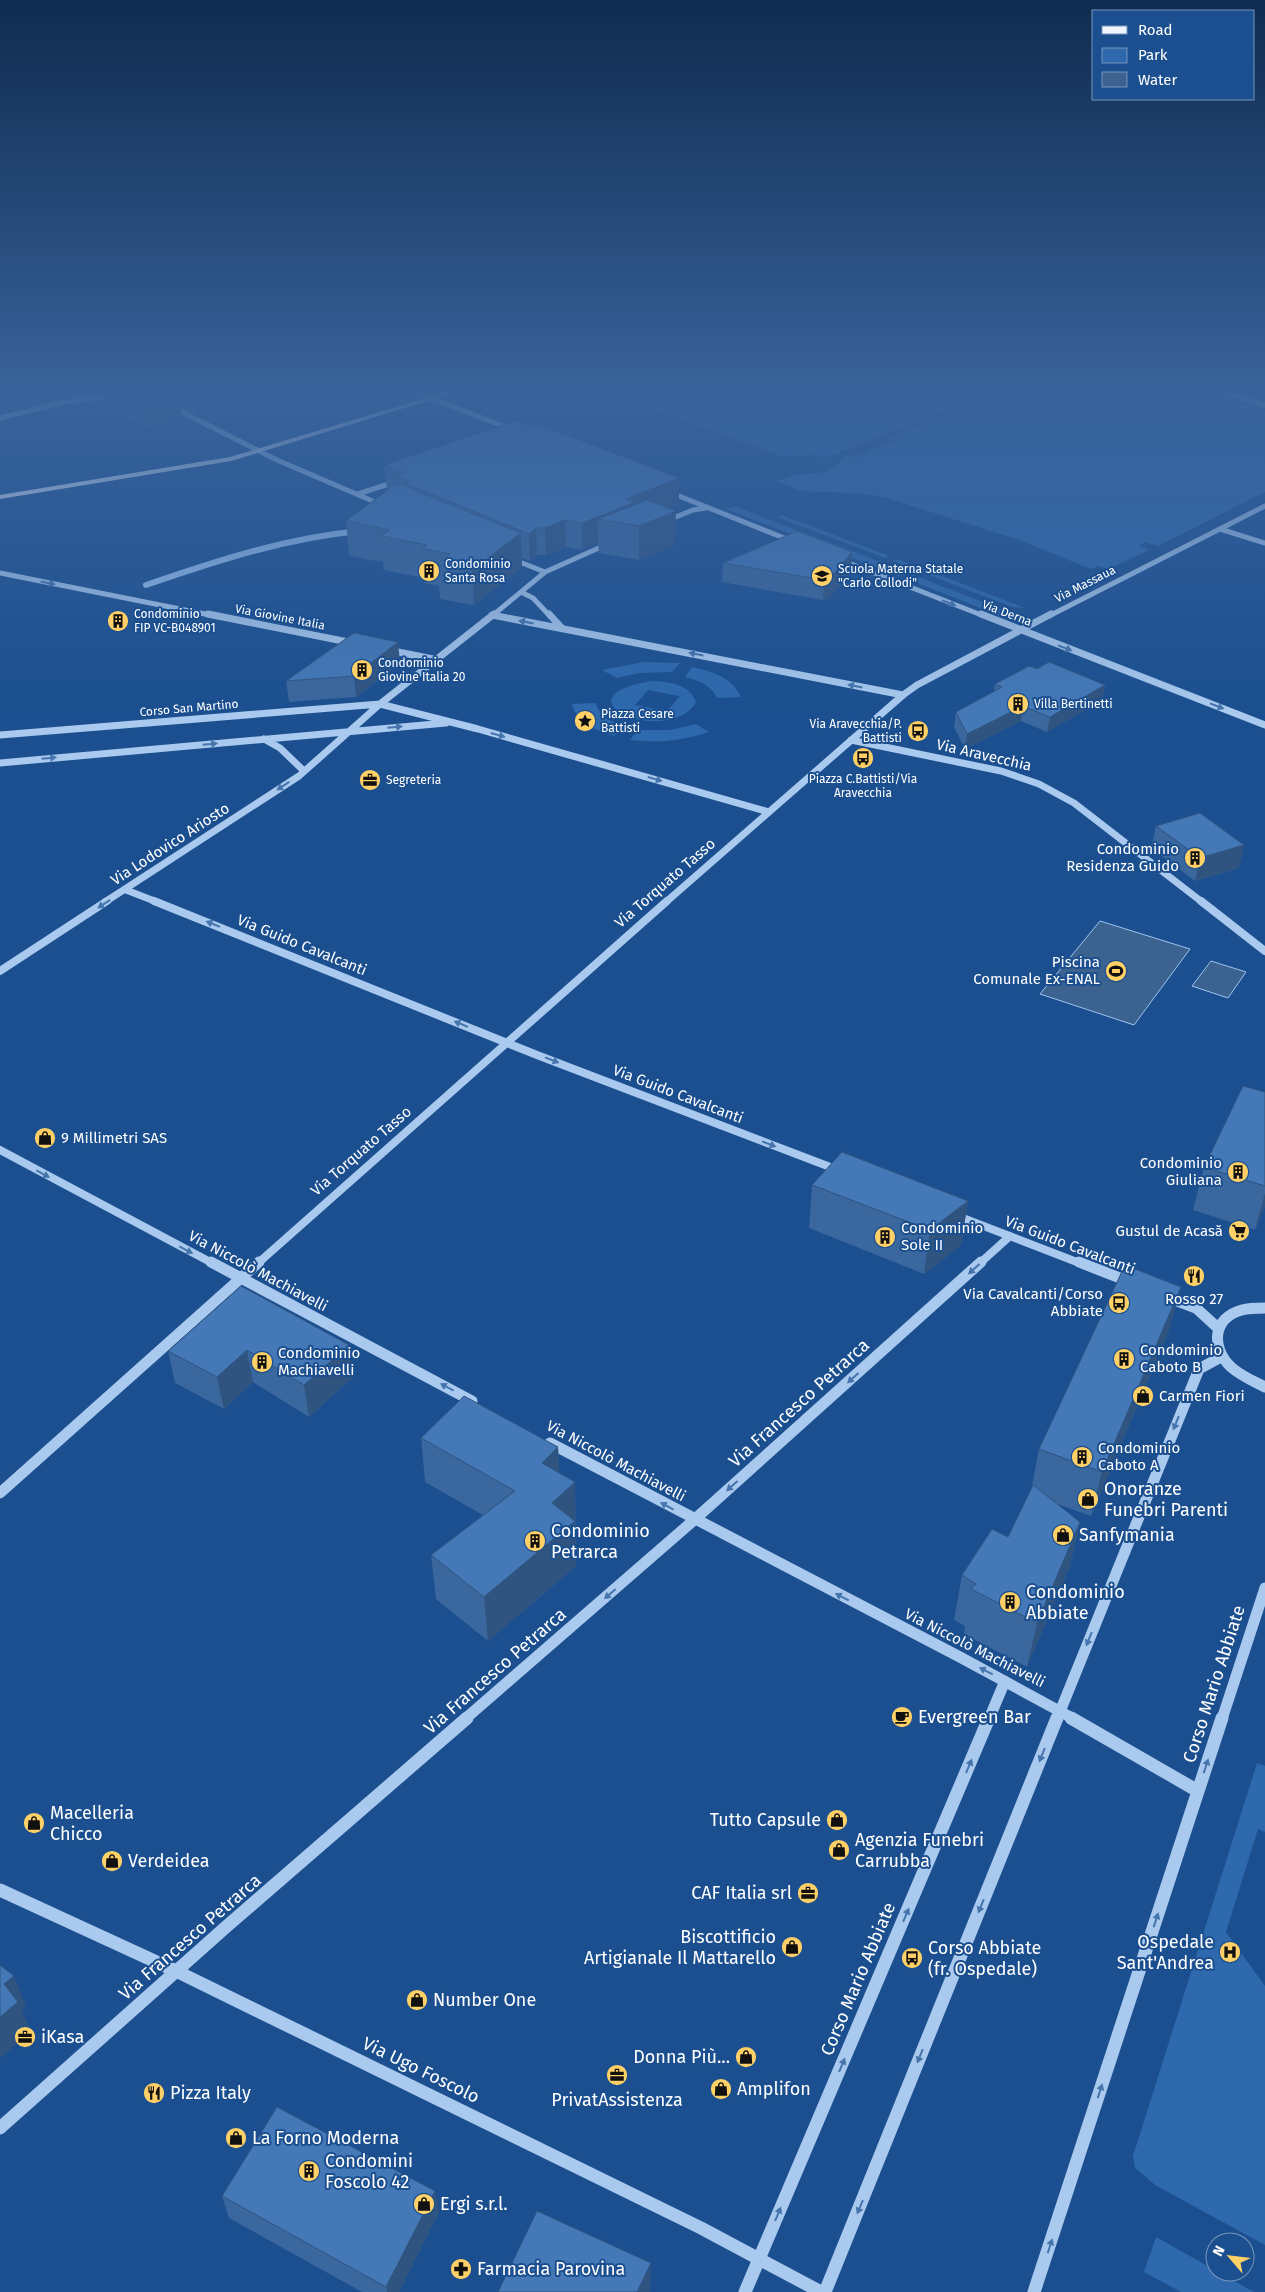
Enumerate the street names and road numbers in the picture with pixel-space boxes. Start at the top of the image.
street label: Via Massaua [1052,563,1118,605]
street label: Via Derna [980,597,1034,629]
street label: Via Giovine Italia [234,601,326,633]
street label: Corso San Martino [139,697,239,719]
street label: Via Aravecchia [935,735,1033,775]
street label: Via Lodovico Ariosto [107,799,233,889]
street label: Via Torquato Tasso [611,834,719,932]
street label: Via Guido Cavalcanti [235,911,369,979]
street label: Via Guido Cavalcanti [610,1061,746,1127]
street label: Via Torquato Tasso [307,1102,415,1200]
street label: Via Guido Cavalcanti [1002,1212,1138,1278]
street label: Via Niccolò Machiavelli [185,1227,331,1315]
street label: Via Francesco Petrarca [724,1334,874,1472]
street label: Via Niccolò Machiavelli [543,1417,689,1505]
street label: Corso Mario Abbiate [1178,1602,1250,1766]
street label: Via Francesco Petrarca [419,1603,571,1739]
street label: Via Niccolò Machiavelli [902,1605,1048,1691]
street label: Via Francesco Petrarca [114,1869,266,2005]
street label: Corso Mario Abbiate [816,1899,900,2059]
street label: Via Ugo Foscolo [359,2032,483,2108]

